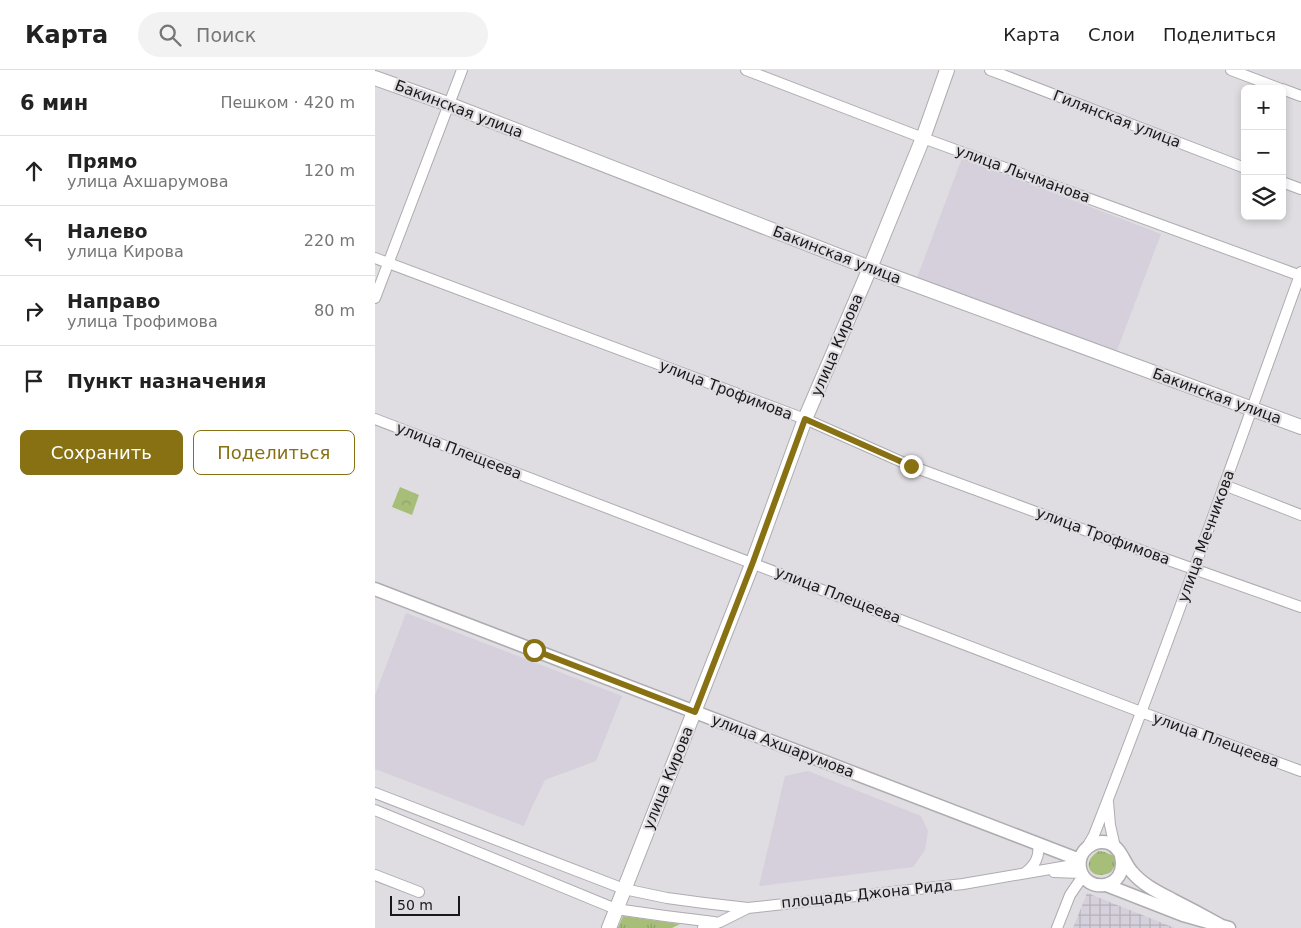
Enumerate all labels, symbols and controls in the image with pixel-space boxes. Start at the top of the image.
search box [138,12,488,57]
text: Карта [25,21,108,49]
icon: search [156,21,184,49]
text: Поиск [196,24,256,46]
text: Карта [1003,24,1060,45]
text: Слои [1088,24,1135,45]
text: Поделиться [1163,24,1276,45]
street label: Бакинская улица [392,76,526,142]
map controls [1241,85,1286,220]
button: + [1241,85,1286,130]
street label: Гилянская улица [1051,86,1183,152]
text: 6 мин [20,91,88,115]
text: Пешком · 420 m [220,93,355,112]
button: − [1241,130,1286,175]
street label: улица Лычманова [953,141,1093,207]
text: Прямо [67,150,137,172]
icon: ahead [20,157,48,185]
text: 120 m [304,161,355,180]
text: улица Ахшарумова [67,172,228,191]
button: layers [1241,175,1286,220]
text: Налево [67,220,148,242]
street label: Бакинская улица [770,222,904,288]
icon: left [20,227,48,255]
text: 220 m [304,231,355,250]
text: улица Кирова [67,242,184,261]
text: Направо [67,290,160,312]
street label: улица Кирова [807,291,867,399]
icon: right [20,297,48,325]
text: 80 m [314,301,355,320]
text: улица Трофимова [67,312,218,331]
street label: улица Трофимова [657,356,795,424]
street label: Бакинская улица [1150,364,1284,428]
icon: arrive [20,367,48,395]
text: Пункт назначения [67,370,266,392]
street label: улица Плещеева [394,419,524,483]
button: Сохранить [20,430,183,475]
button: Поделиться [193,430,355,475]
route end [900,455,923,478]
street label: улица Мечникова [1174,467,1238,605]
street label: улица Трофимова [1034,503,1172,569]
street label: улица Плещеева [773,563,903,627]
route start [523,639,546,662]
street label: улица Плещеева [1150,709,1282,771]
street label: улица Ахшарумова [709,710,857,782]
street label: улица Кирова [639,724,697,832]
street label: площадь Джона Рида [780,876,954,912]
scale bar [390,893,460,916]
text: 50 m [397,897,433,913]

